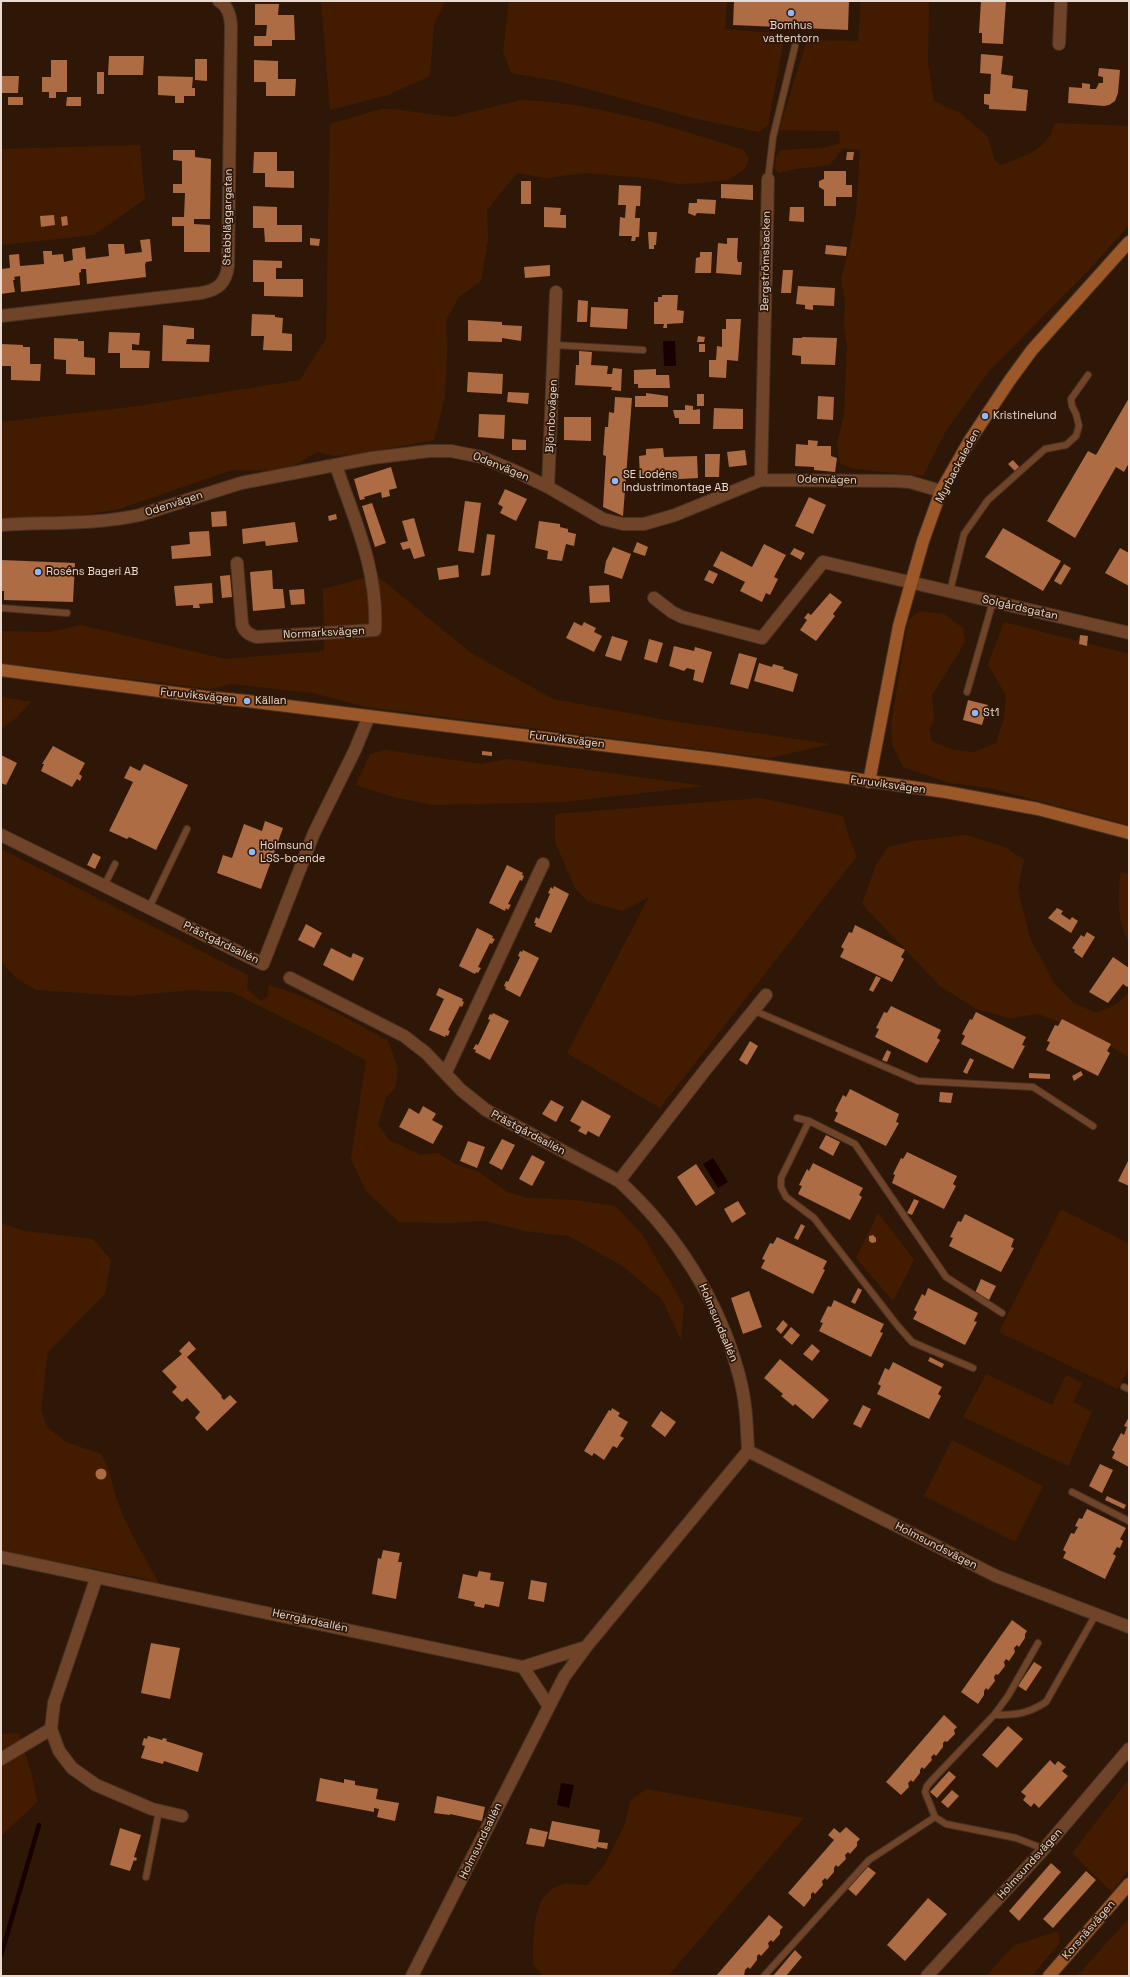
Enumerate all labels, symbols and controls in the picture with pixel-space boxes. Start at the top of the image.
marker: Bomhus vattentorn [786,8,796,18]
place label: Bomhus vattentorn [763,19,819,45]
street label: Stabbläggargatan [221,169,235,265]
street label: Bergströmsbacken [759,211,773,311]
street label: Björnbovägen [543,379,561,453]
place label: Kristinelund [993,409,1056,423]
marker: Kristinelund [980,411,990,421]
street label: Myrbackaleden [933,427,983,505]
street label: Odenvägen [471,450,531,484]
place label: SE Lodéns Industrimontage AB [623,468,728,494]
street label: Odenvägen [797,473,857,487]
marker: SE Lodéns Industrimontage AB [610,476,620,486]
street label: Odenvägen [144,488,204,520]
place label: Roséns Bageri AB [46,565,138,579]
marker: Roséns Bageri AB [33,567,43,577]
street label: Solgårdsgatan [981,593,1059,623]
street label: Normarksvägen [283,624,365,642]
street label: Furuviksvägen [160,685,236,707]
place label: Källan [255,694,286,708]
marker: Källan [242,696,252,706]
place label: St1 [983,706,999,720]
marker: St1 [970,708,980,718]
street label: Furuviksvägen [529,729,605,751]
street label: Furuviksvägen [850,773,926,797]
place label: Holmsund LSS-boende [260,839,325,865]
marker: Holmsund LSS-boende [247,847,257,857]
street label: Prästgårdsallén [181,919,261,967]
street label: Prästgårdsallén [488,1108,568,1158]
street label: Holmsundsallén [696,1282,740,1364]
street label: Holmsundsvägen [893,1520,979,1572]
street label: Herrgårdsallén [271,1607,349,1635]
street label: Holmsundsallén [457,1801,505,1881]
street label: Holmsundsvägen [995,1826,1065,1902]
street label: Korsnäsvägen [1060,1898,1118,1962]

